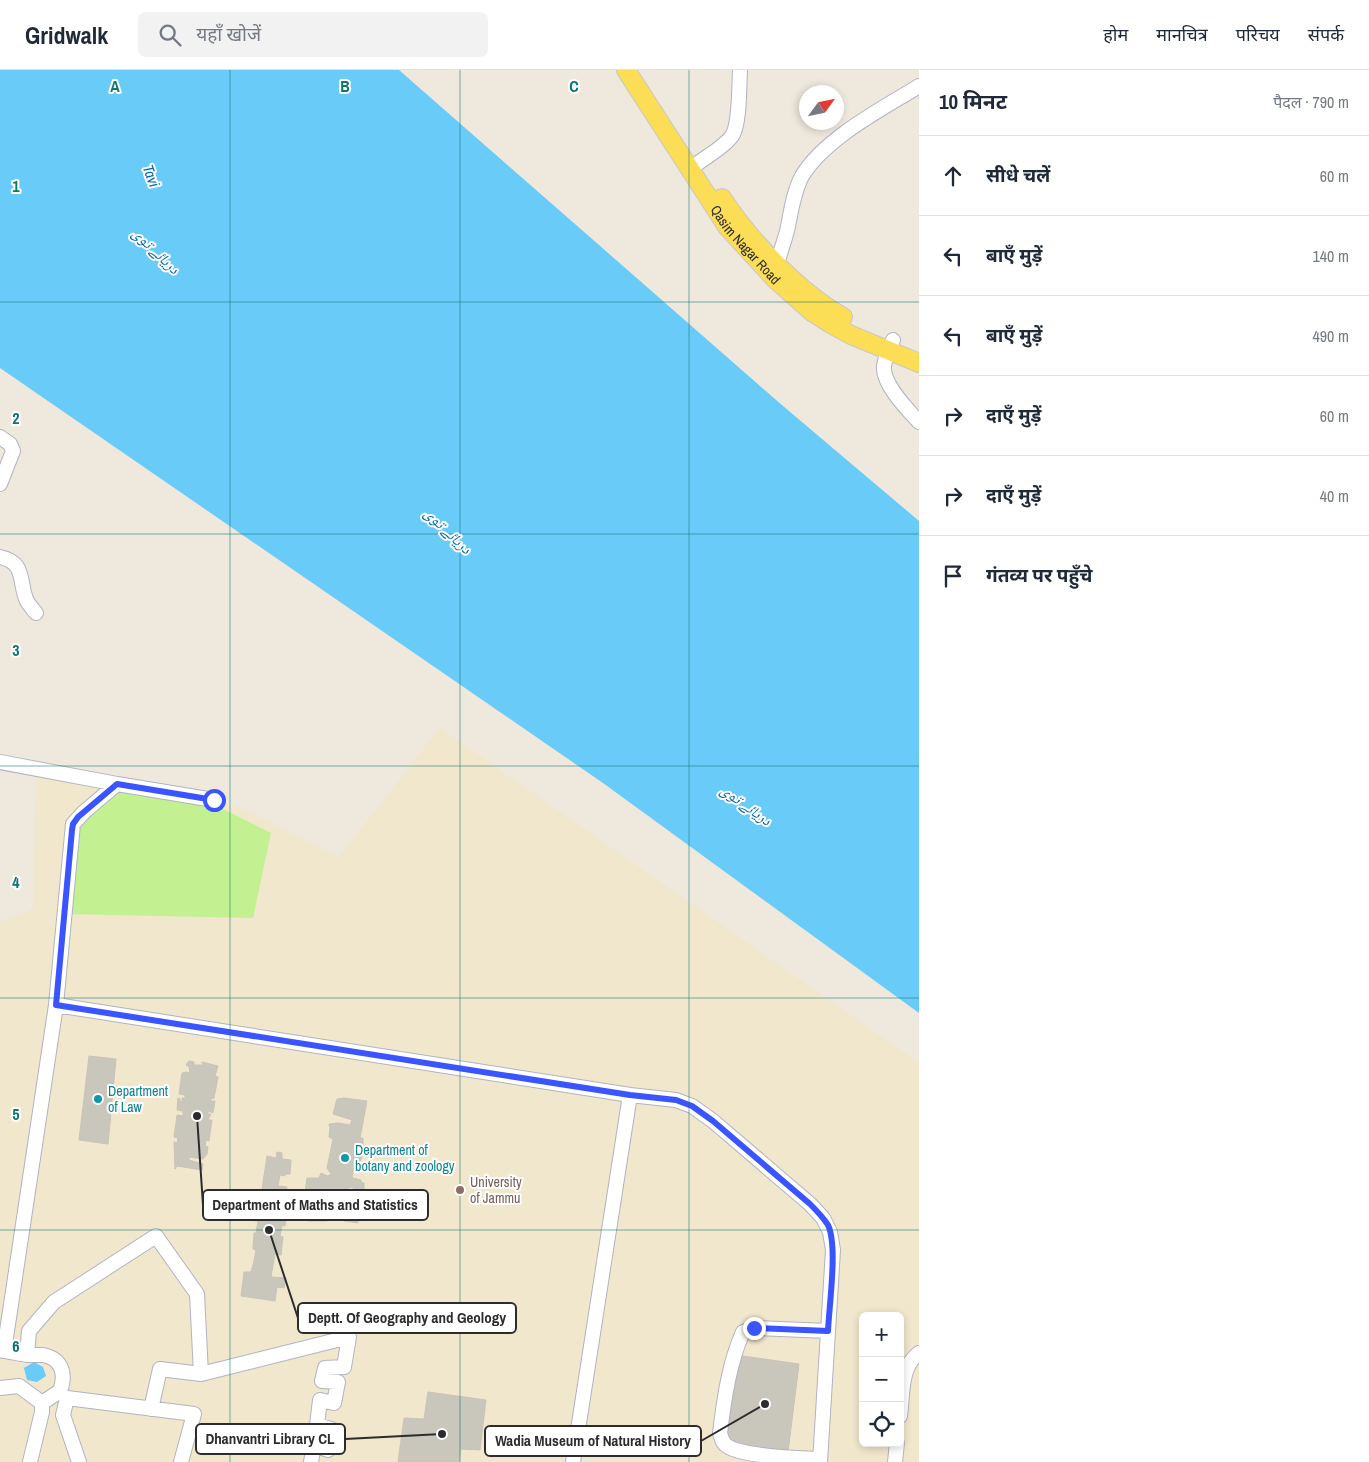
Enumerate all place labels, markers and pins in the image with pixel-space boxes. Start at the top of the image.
place label: Department of Law [108,1082,168,1116]
marker: Department of Law [92,1093,104,1105]
place label: Department of botany and zoology [355,1141,455,1175]
marker: Department of botany and zoology [339,1152,351,1164]
place label: University of Jammu [470,1173,522,1207]
marker: University of Jammu [454,1184,466,1196]
callout: Department of Maths and Statistics [203,1190,428,1220]
callout: Deptt. Of Geography and Geology [298,1303,516,1333]
callout: Dhanvantri Library CL [196,1424,345,1454]
callout: Wadia Museum of Natural History [485,1426,701,1456]

